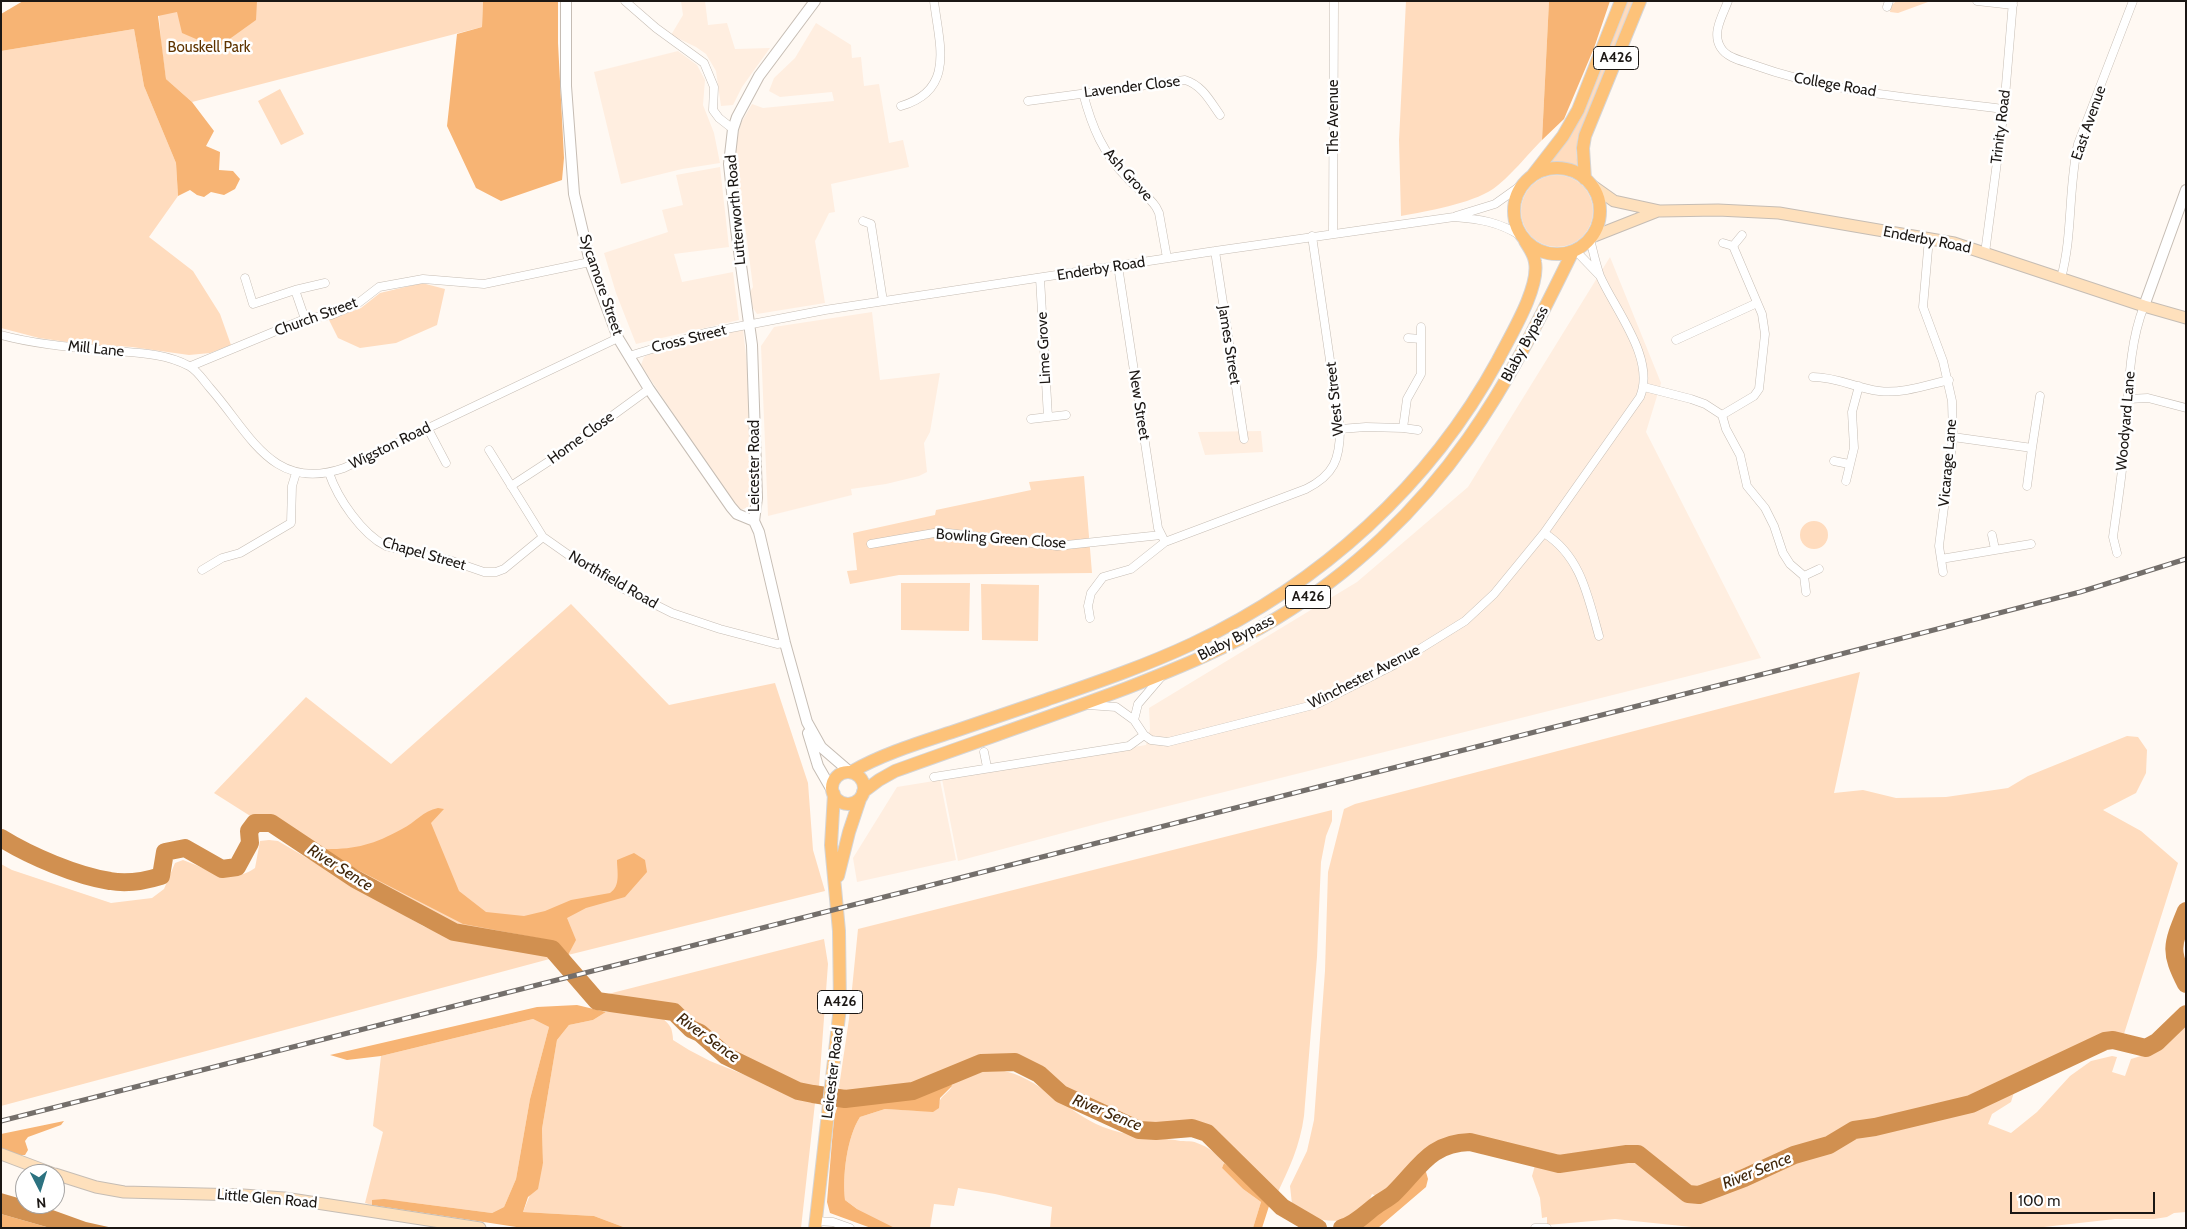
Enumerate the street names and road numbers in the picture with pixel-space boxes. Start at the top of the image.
road number: A426 [1594,46,1638,70]
street label: College Road [1793,69,1877,101]
street label: Lavender Close [1083,72,1181,102]
street label: The Avenue [1325,80,1343,154]
street label: East Avenue [2068,83,2110,163]
street label: Trinity Road [1988,89,2014,165]
street label: Ash Grove [1100,145,1156,205]
street label: Lutterworth Road [722,154,750,266]
street label: Enderby Road [1882,223,1972,257]
street label: Sycamore Street [575,232,627,338]
street label: Enderby Road [1056,253,1146,285]
street label: Church Street [272,294,360,340]
street label: Blaby Bypass [1498,303,1552,385]
street label: James Street [1214,304,1244,386]
street label: Lime Grove [1033,311,1055,385]
street label: Cross Street [650,321,728,357]
street label: Mill Lane [67,337,125,361]
street label: West Street [1322,361,1348,437]
street label: New Street [1125,369,1153,441]
street label: Woodyard Lane [2113,370,2139,472]
street label: Home Close [544,408,618,468]
street label: Vicarage Lane [1935,418,1961,508]
street label: Wigston Road [346,419,434,473]
street label: Leicester Road [746,420,764,512]
street label: Bowling Green Close [935,525,1067,553]
street label: Chapel Street [380,533,468,575]
street label: Northfield Road [565,547,661,613]
road number: A426 [1286,586,1330,608]
street label: Blaby Bypass [1195,611,1277,665]
street label: Winchester Avenue [1305,641,1423,713]
road number: A426 [818,990,862,1014]
street label: Leicester Road [818,1026,848,1120]
street label: Little Glen Road [216,1186,318,1212]

